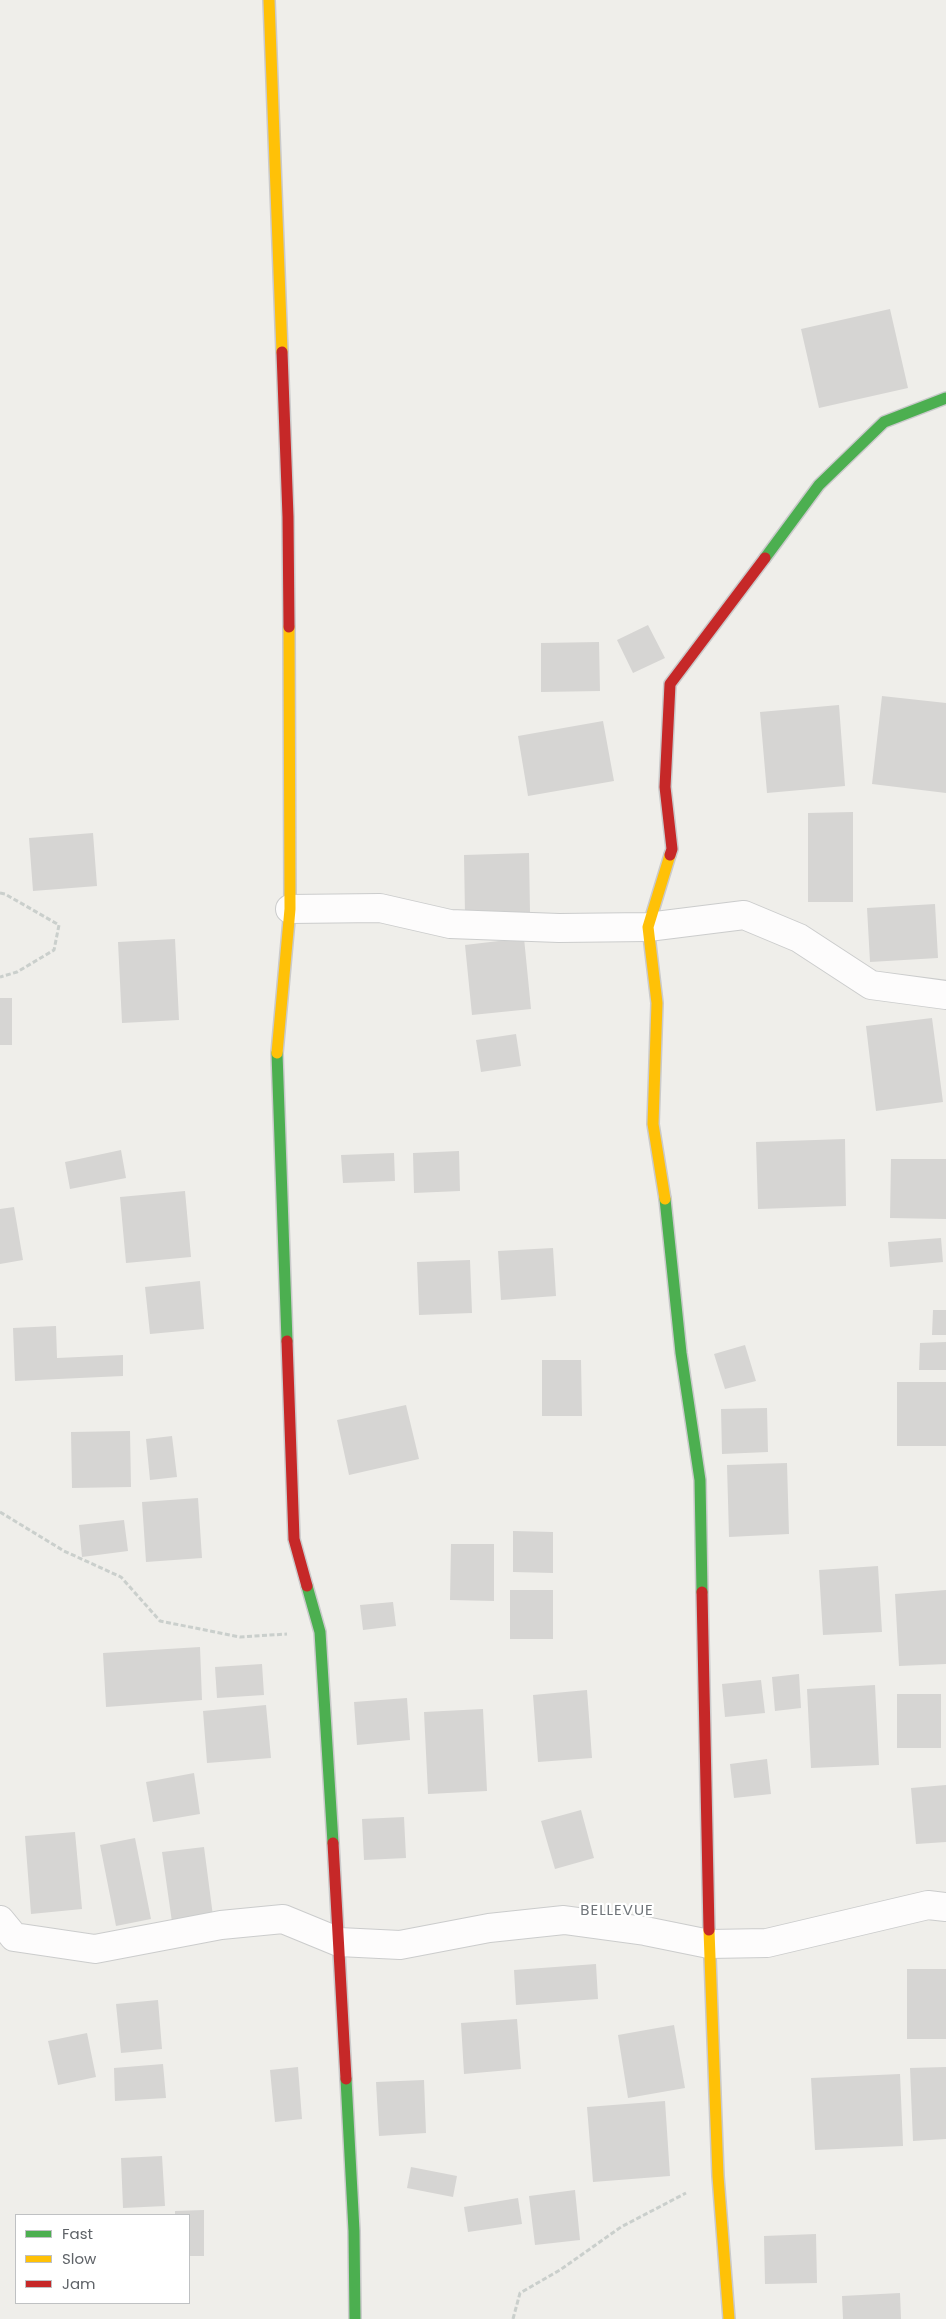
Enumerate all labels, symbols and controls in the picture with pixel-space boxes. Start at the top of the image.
district label: BELLEVUE [579,1902,655,1920]
legend [15,2214,190,2304]
text: Fast [62,2223,93,2244]
text: Slow [62,2248,96,2269]
text: Jam [62,2273,96,2294]

